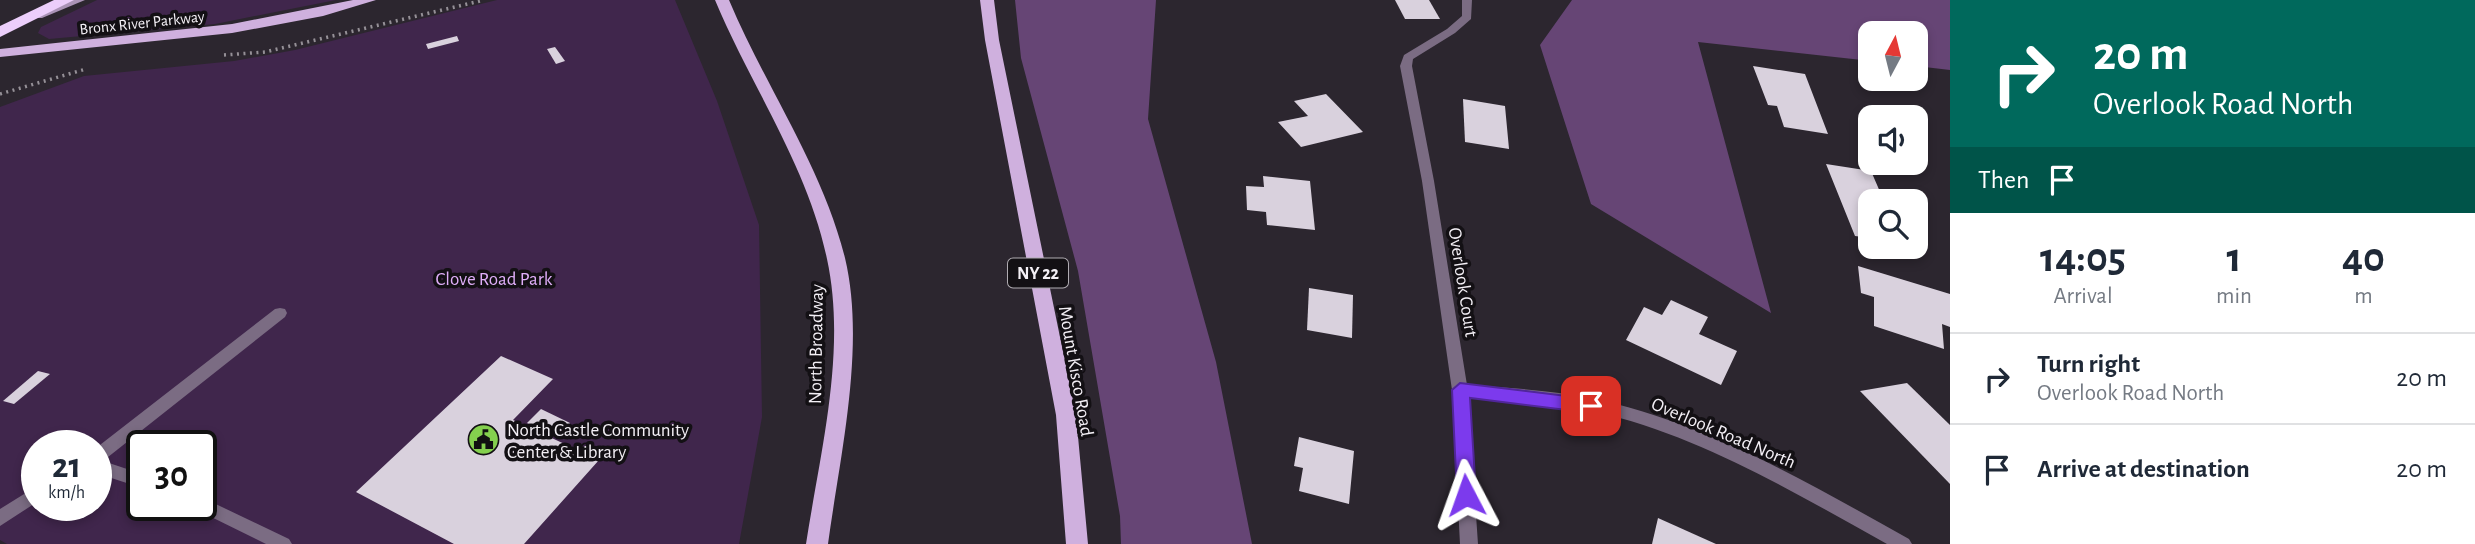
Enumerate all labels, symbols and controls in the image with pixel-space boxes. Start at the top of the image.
street label: Bronx River Parkway [79,8,206,39]
north arrow [1858,21,1928,91]
map controls [1858,21,1928,259]
icon: right [1978,28,2069,119]
text: 20 m [2093,30,2189,79]
text: Overlook Road North [2093,88,2353,120]
button: sound [1858,105,1928,175]
icon: arrive [2043,161,2081,199]
text: Then [1978,167,2029,193]
button: search [1858,189,1928,259]
street label: Overlook Court [1444,226,1481,338]
text: 14:05 [2040,237,2126,279]
text: 1 [2226,237,2242,279]
text: 40 [2342,237,2385,279]
road number: NY 22 [1008,258,1068,288]
park label: Clove Road Park [435,270,553,289]
street label: North Broadway [806,284,827,404]
text: Arrival [2053,285,2113,308]
text: min [2216,285,2252,308]
text: m [2354,285,2373,308]
street label: Mount Kisco Road [1055,305,1096,438]
text: Turn right [2037,351,2140,377]
icon: right [1978,360,2016,398]
text: 20 m [2396,365,2447,391]
pin [1561,376,1621,436]
text: Overlook Road North [2037,382,2224,405]
icon: arrive [1572,387,1610,425]
street label: Overlook Road North [1649,394,1798,472]
place label: North Castle Community Center & Library [507,421,689,462]
public building icon: North Castle Community Center & Library [467,423,501,457]
speed limit sign: 30 [126,430,217,521]
text: 21 [52,449,81,484]
icon: arrive [1978,451,2016,489]
text: Arrive at destination [2037,456,2250,482]
text: 20 m [2396,456,2447,482]
position arrow [1429,458,1503,532]
text: km/h [48,484,85,502]

